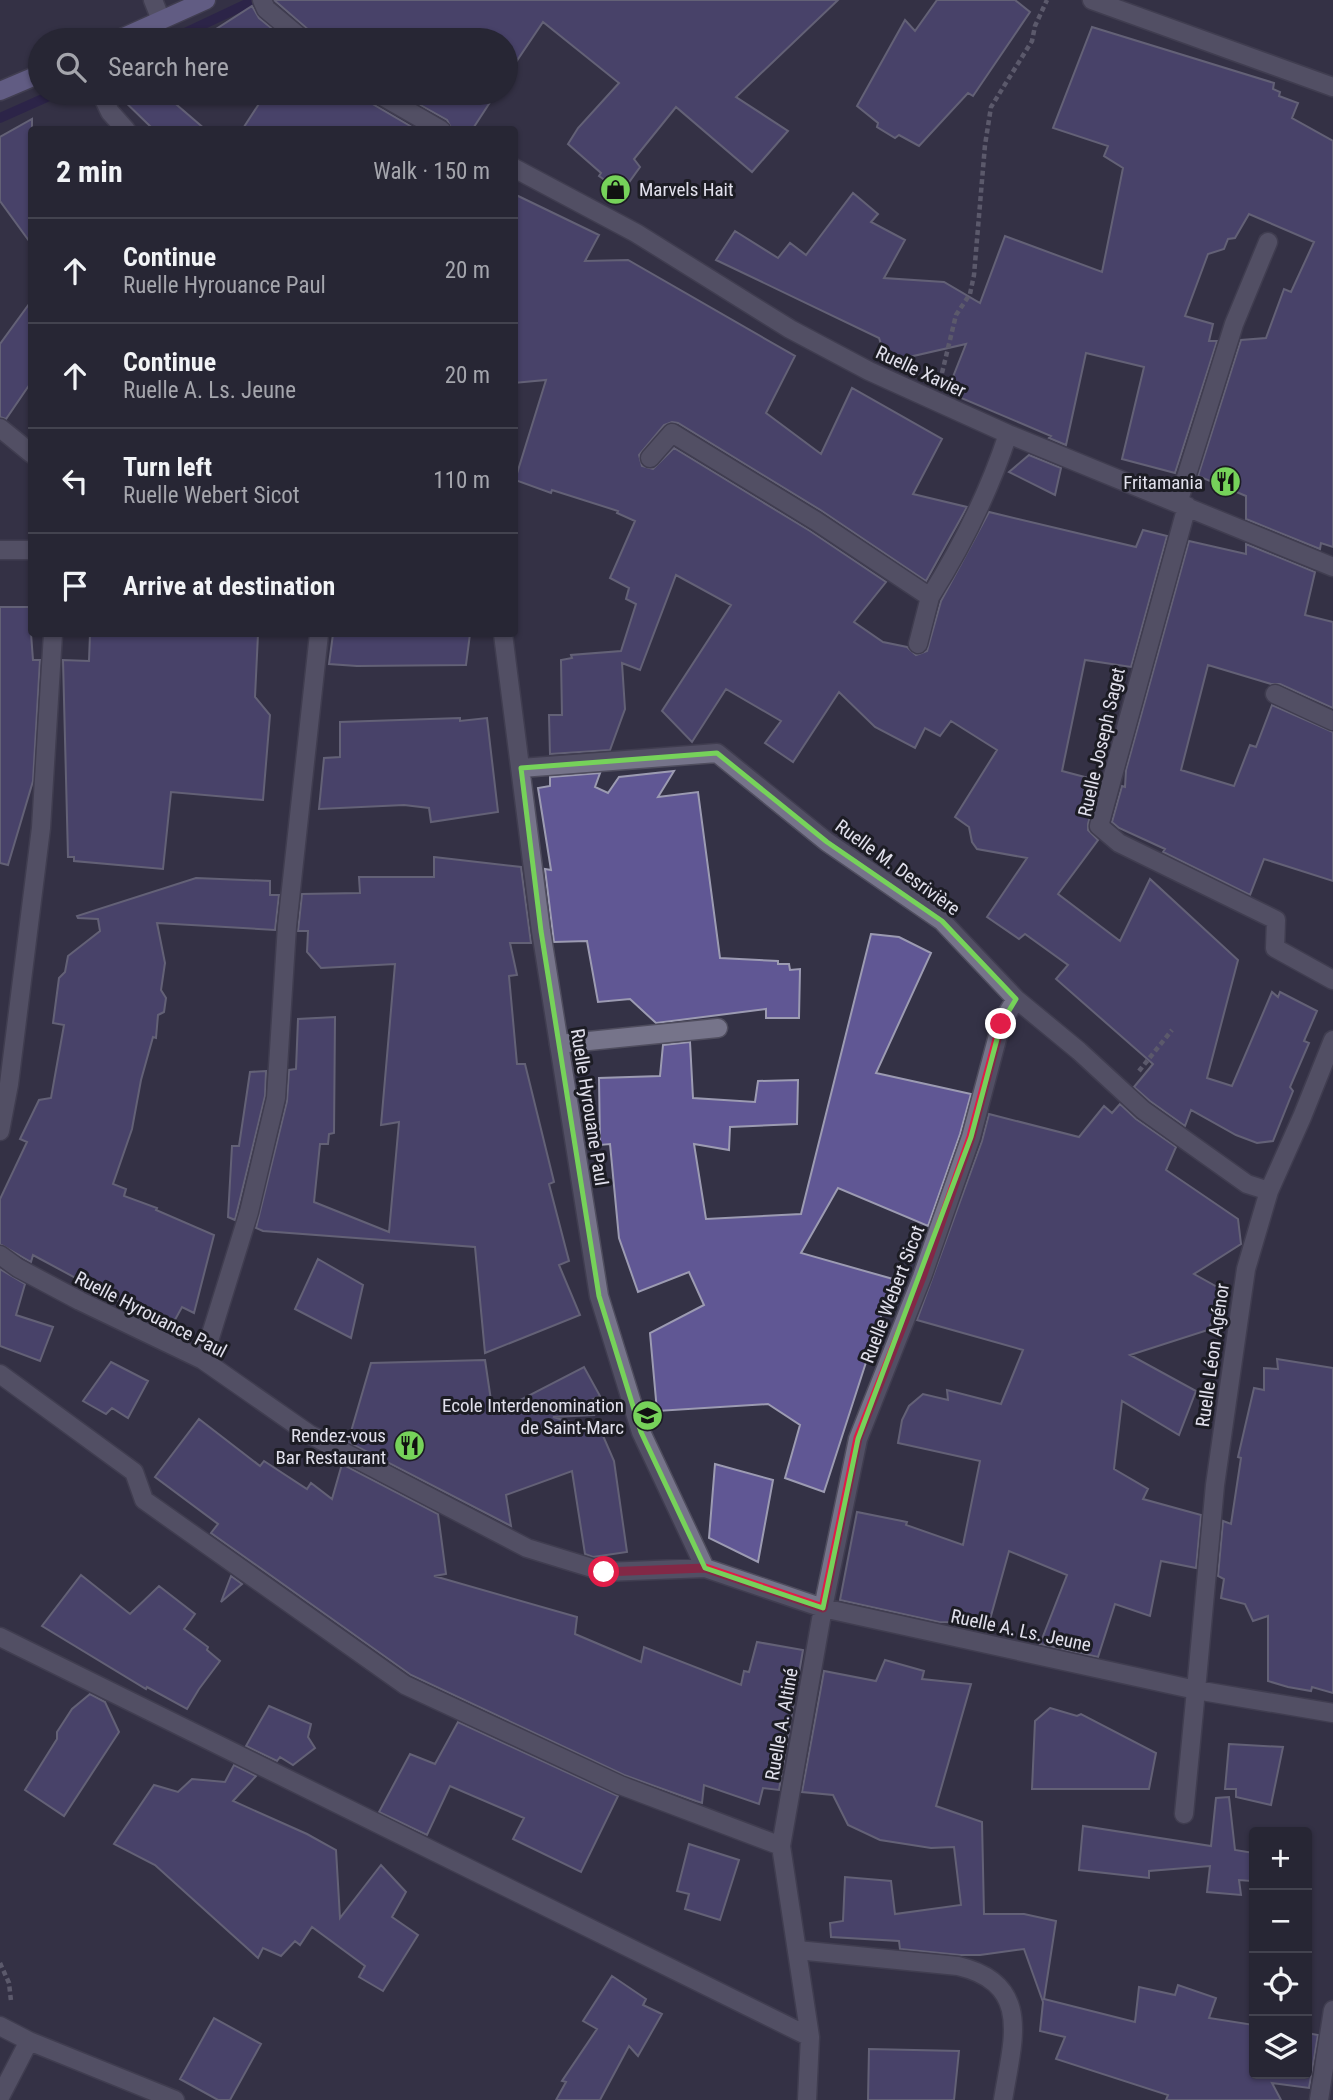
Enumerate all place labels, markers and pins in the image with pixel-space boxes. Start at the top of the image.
shop icon: Marvels Hait [599,172,633,206]
place label: Marvels Hait [639,178,734,201]
restaurant icon: Fritamania [1209,465,1243,499]
place label: Fritamania [1123,471,1203,494]
place label: Ecole Interdenomination de Saint-Marc [442,1394,624,1439]
school or university icon: Ecole Interdenomination de Saint-Marc [630,1399,664,1433]
place label: Rendez-vous Bar Restaurant [275,1424,386,1469]
restaurant icon: Rendez-vous Bar Restaurant [392,1429,426,1463]

